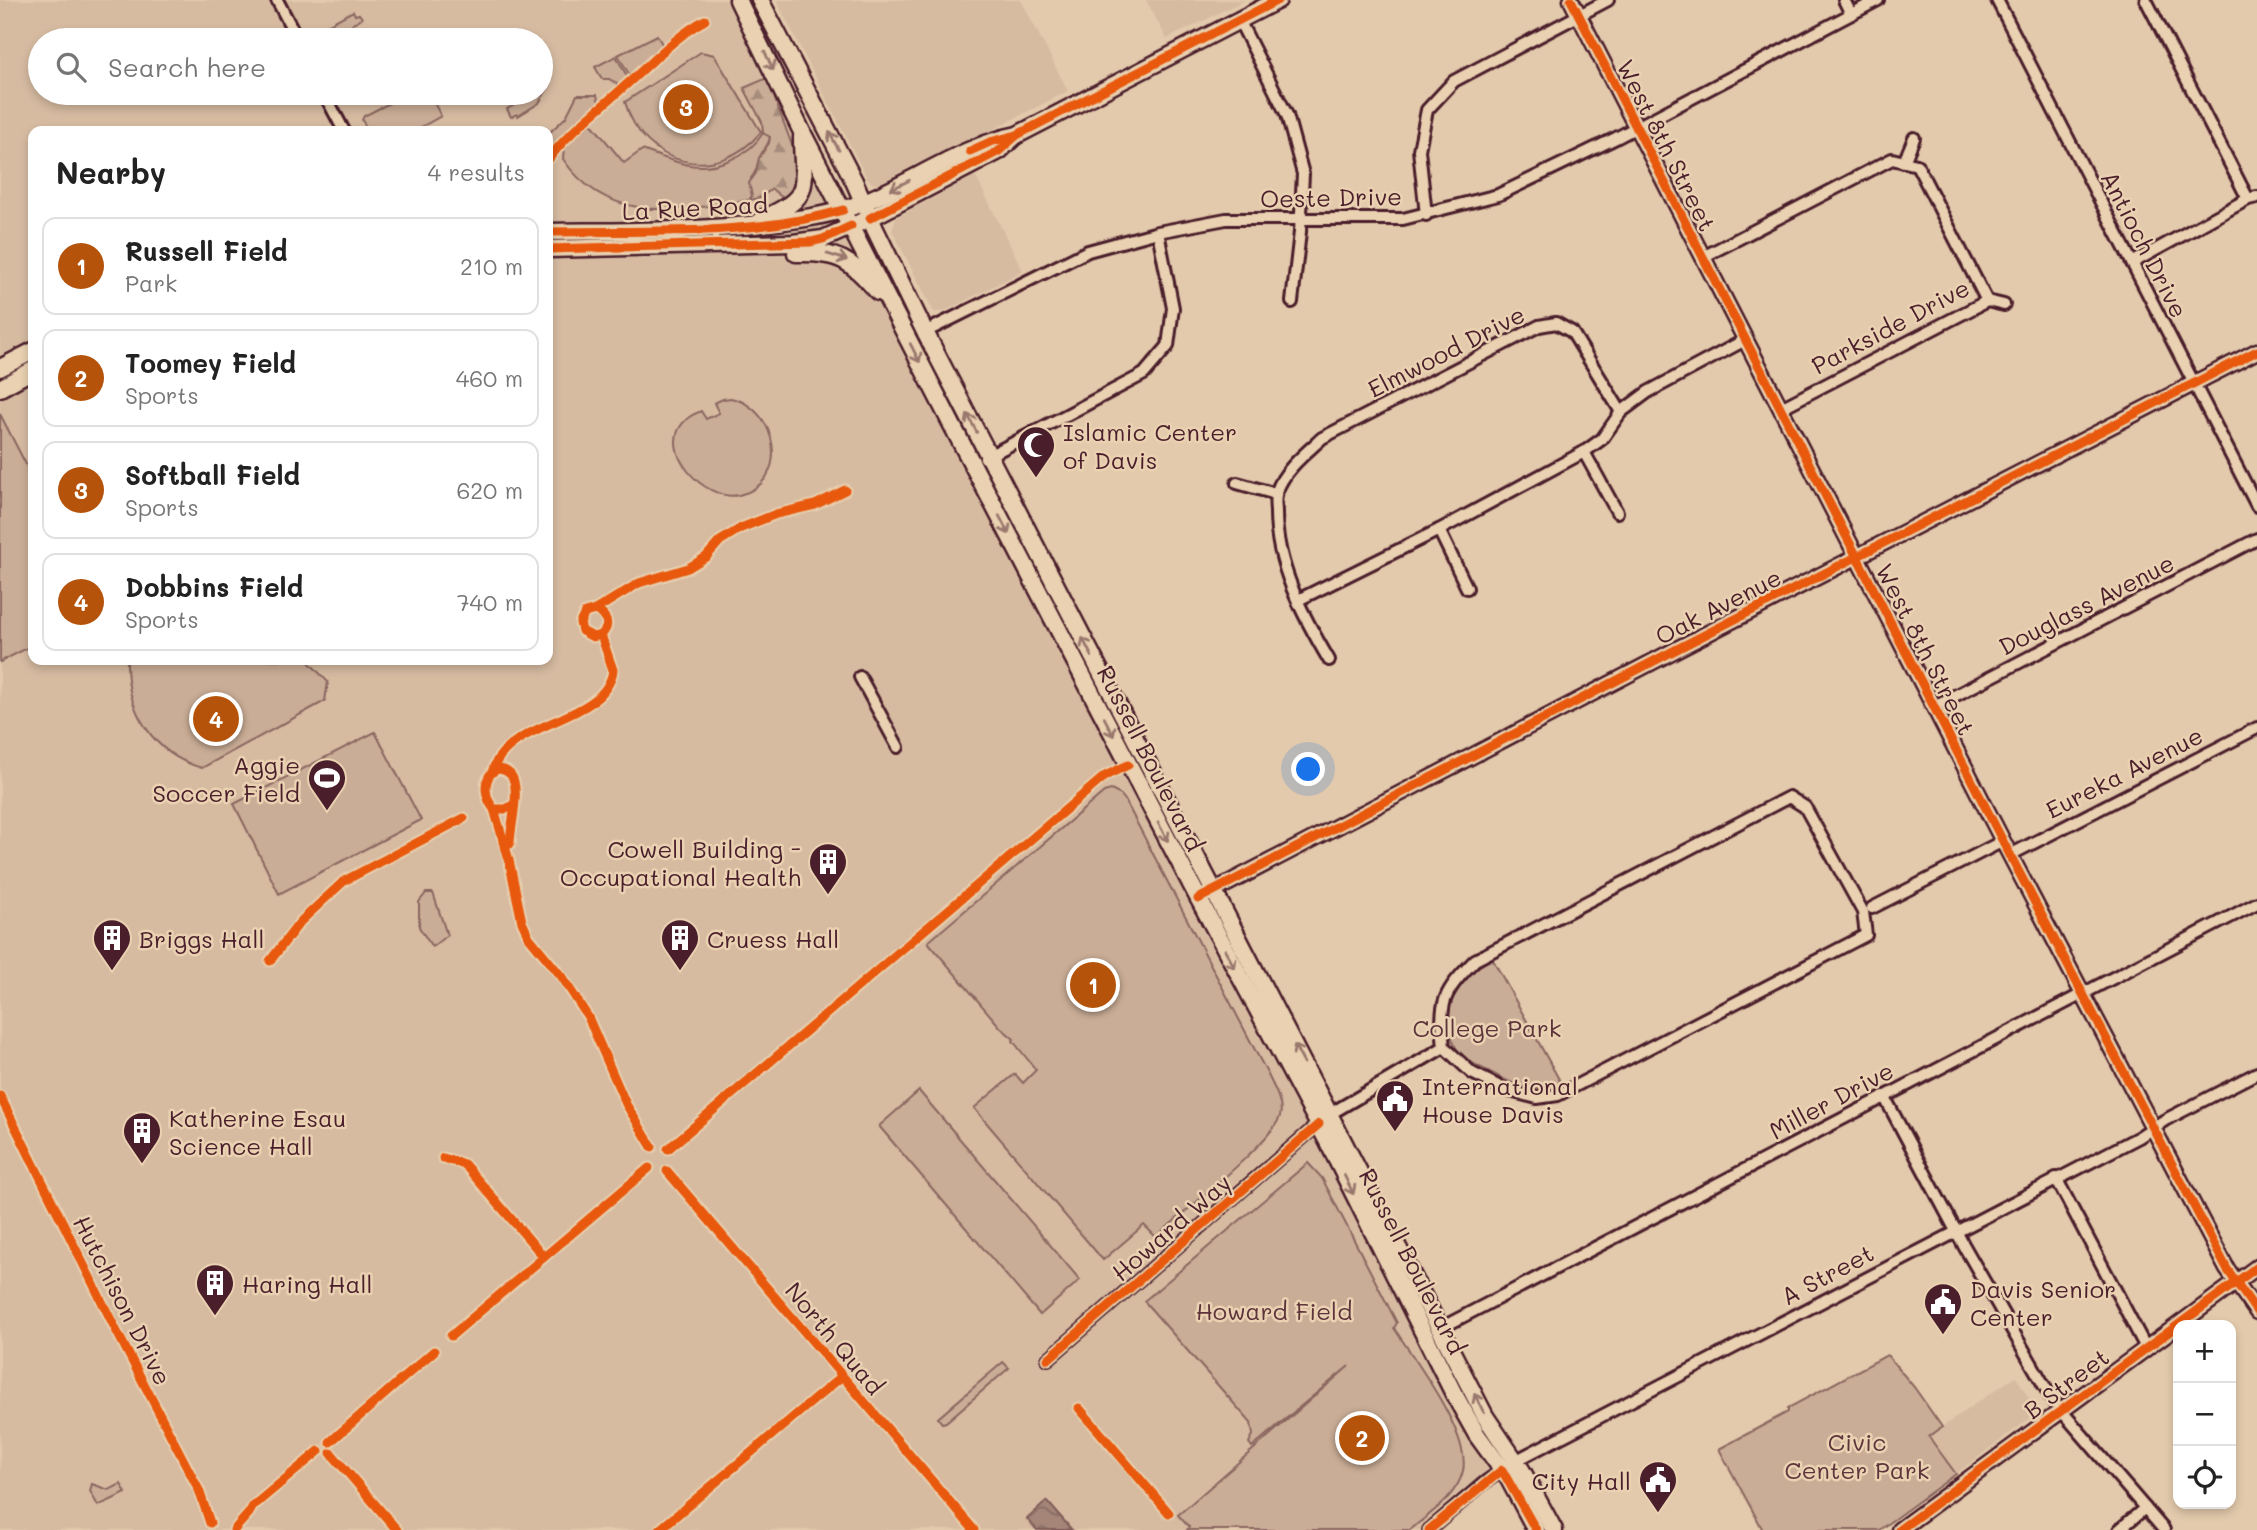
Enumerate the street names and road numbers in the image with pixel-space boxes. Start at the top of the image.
street label: West 8th Street [1610,54,1724,236]
street label: Antioch Drive [2095,165,2195,323]
street label: Oeste Drive [1260,180,1402,214]
street label: La Rue Road [621,188,769,226]
street label: Parkside Drive [1806,271,1974,381]
street label: Elmwood Drive [1362,298,1530,404]
street label: Douglass Avenue [1993,546,2179,662]
street label: West 8th Street [1869,558,1983,740]
street label: Oak Avenue [1650,561,1786,651]
street label: Russell Boulevard [1091,660,1211,856]
street label: Eureka Avenue [2040,719,2208,825]
street label: Miller Drive [1763,1054,1899,1146]
street label: Russell Boulevard [1353,1163,1473,1359]
street label: Howard Way [1105,1167,1237,1287]
street label: Hutchison Drive [67,1210,179,1390]
street label: A Street [1775,1237,1879,1311]
street label: North Quad [779,1275,891,1401]
street label: B Street [2017,1341,2115,1425]

